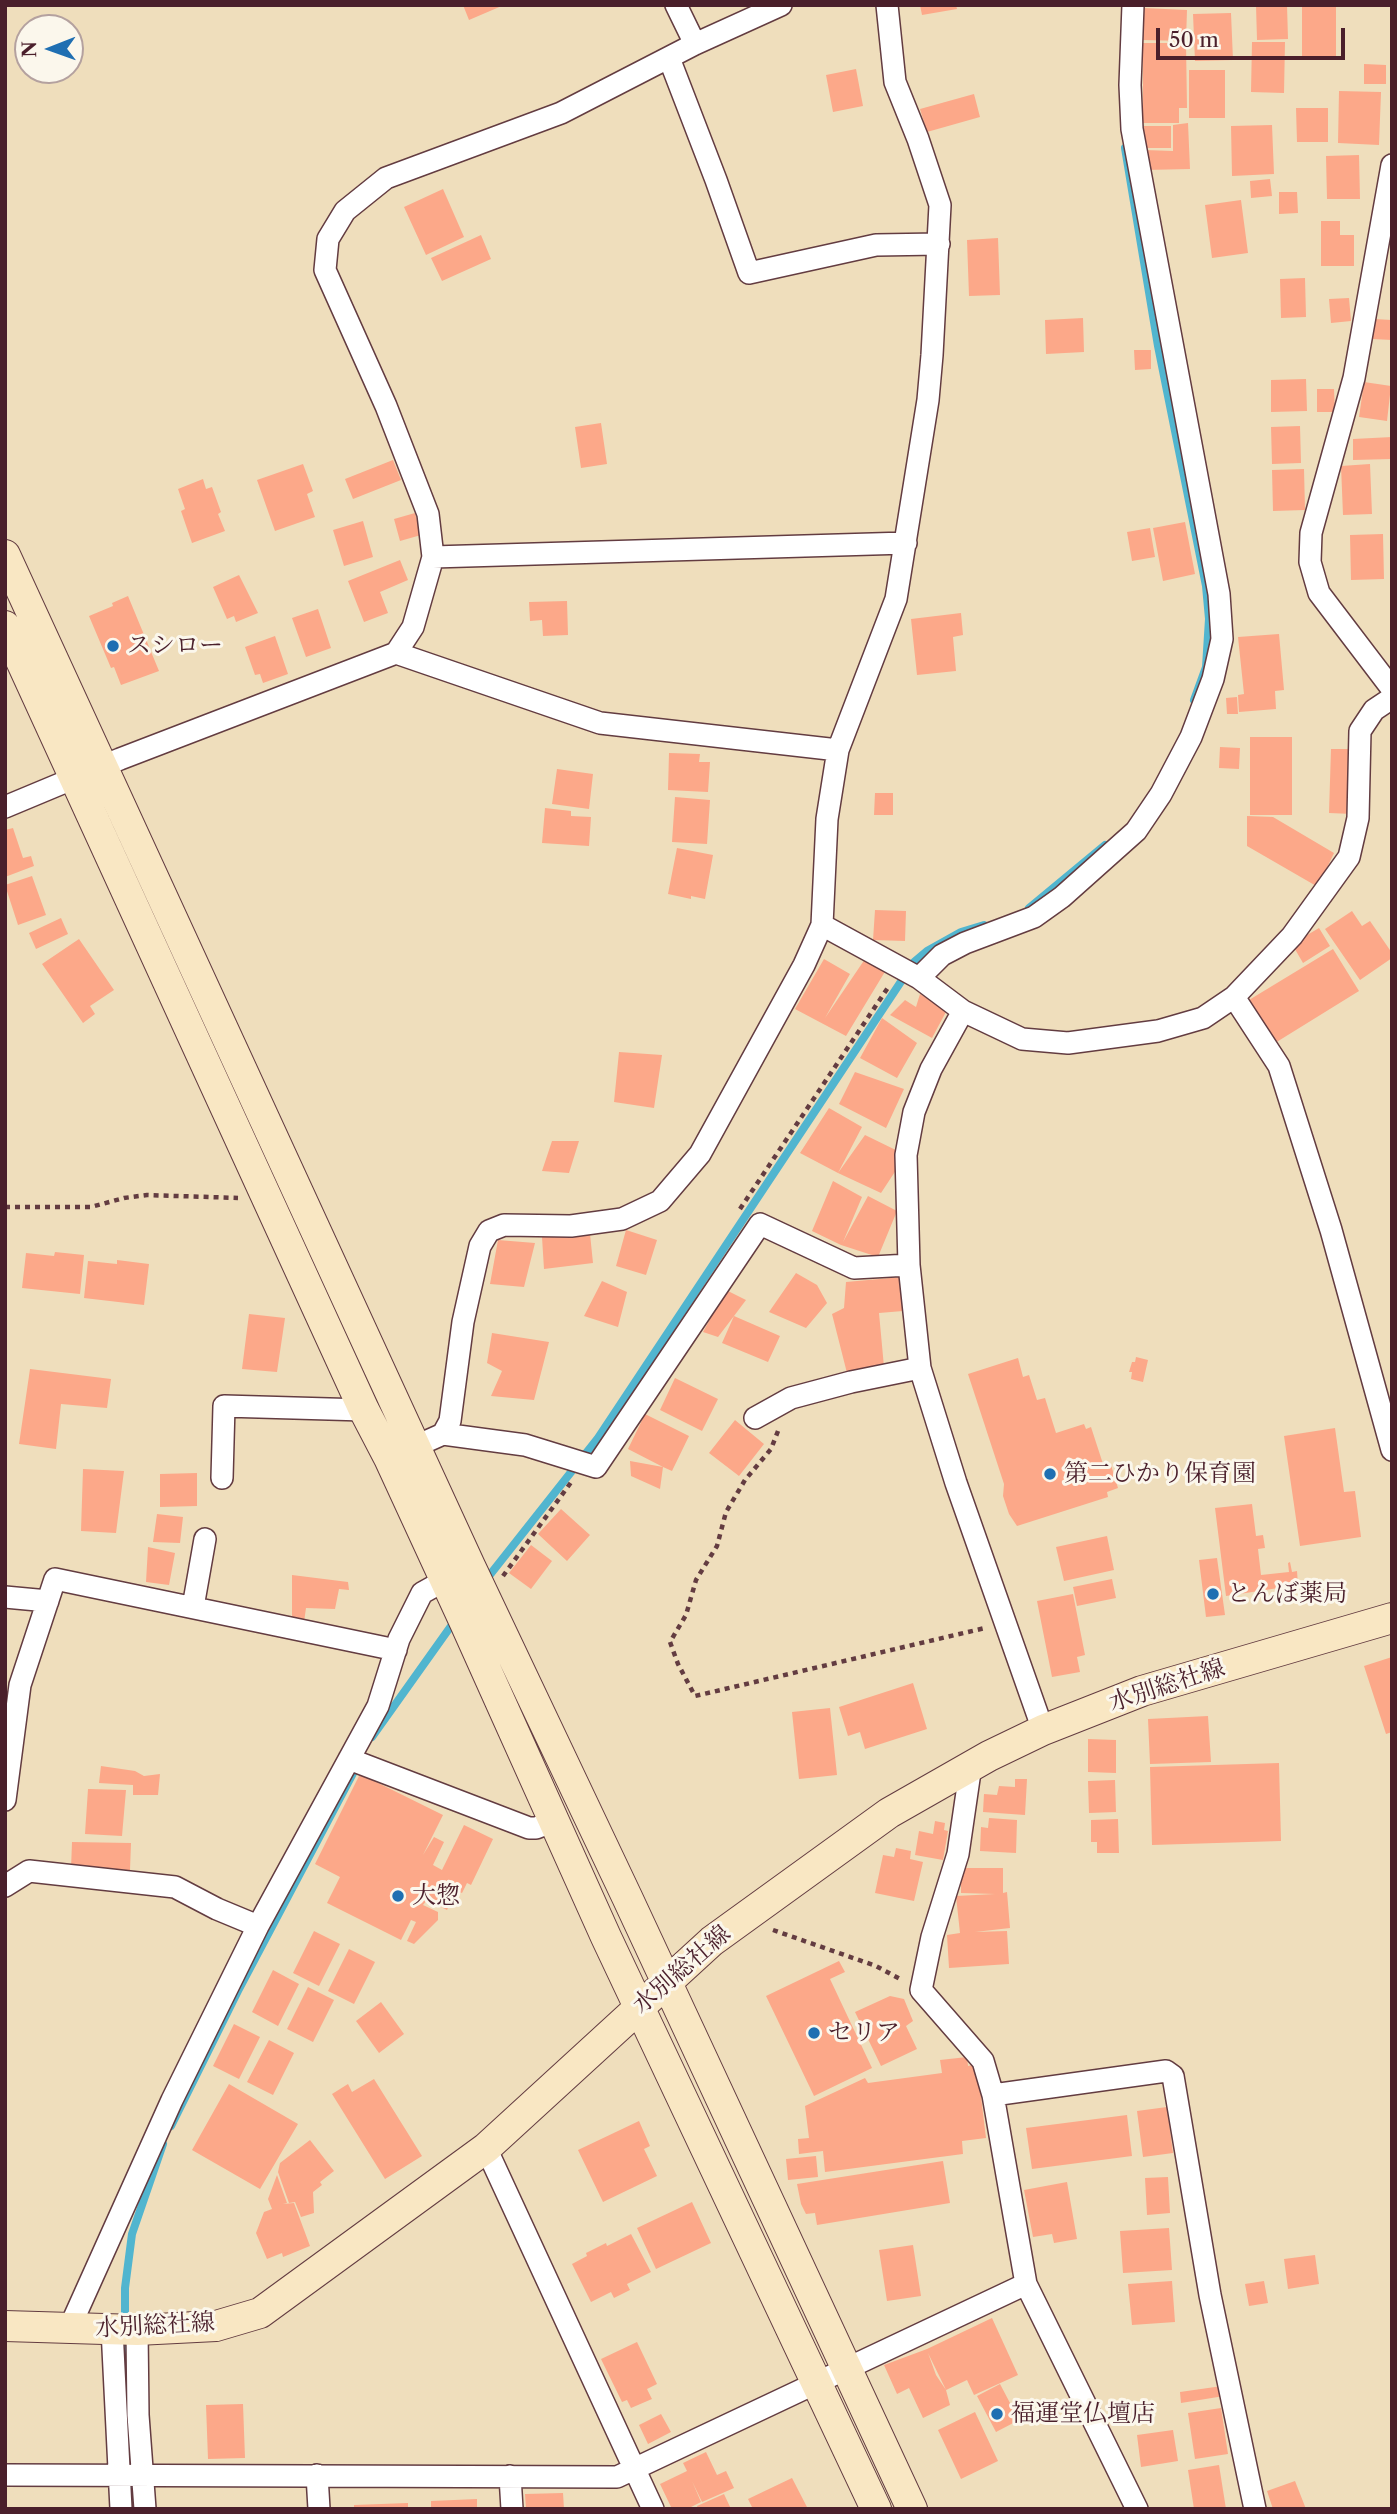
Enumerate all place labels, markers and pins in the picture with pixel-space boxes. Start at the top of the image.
place label: スシロー [127,632,223,660]
marker: スシロー [105,638,121,654]
place label: 第二ひかり保育園 [1064,1460,1256,1488]
marker: 第二ひかり保育園 [1042,1466,1058,1482]
place label: とんぼ薬局 [1227,1580,1347,1608]
marker: とんぼ薬局 [1205,1586,1221,1602]
place label: 大惣 [412,1882,460,1910]
marker: 大惣 [390,1888,406,1904]
place label: セリア [828,2019,900,2047]
marker: セリア [806,2025,822,2041]
place label: 福運堂仏壇店 [1011,2400,1155,2428]
marker: 福運堂仏壇店 [989,2406,1005,2422]

